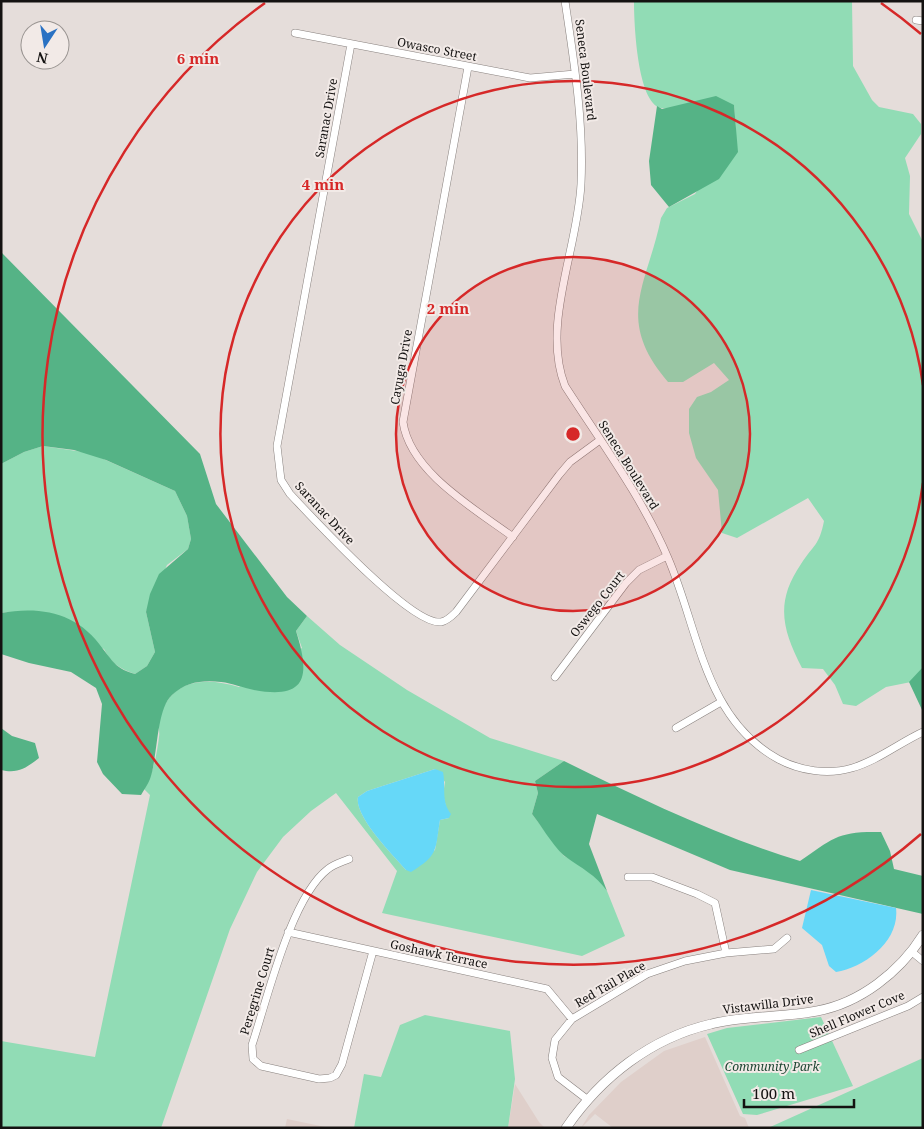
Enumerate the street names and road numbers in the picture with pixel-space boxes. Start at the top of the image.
street label: Seneca Boulevard [571,18,601,122]
street label: Owasco Street [396,33,478,65]
street label: Saranac Drive [311,77,341,159]
street label: Cayuga Drive [386,328,416,406]
street label: Seneca Boulevard [595,417,664,513]
street label: Saranac Drive [291,478,359,548]
street label: Oswego Court [566,567,628,641]
street label: Goshawk Terrace [389,935,489,973]
street label: Peregrine Court [236,945,278,1037]
street label: Red Tail Place [571,957,649,1011]
street label: Shell Flower Cove [807,986,907,1042]
street label: Vistawilla Drive [722,990,814,1018]

